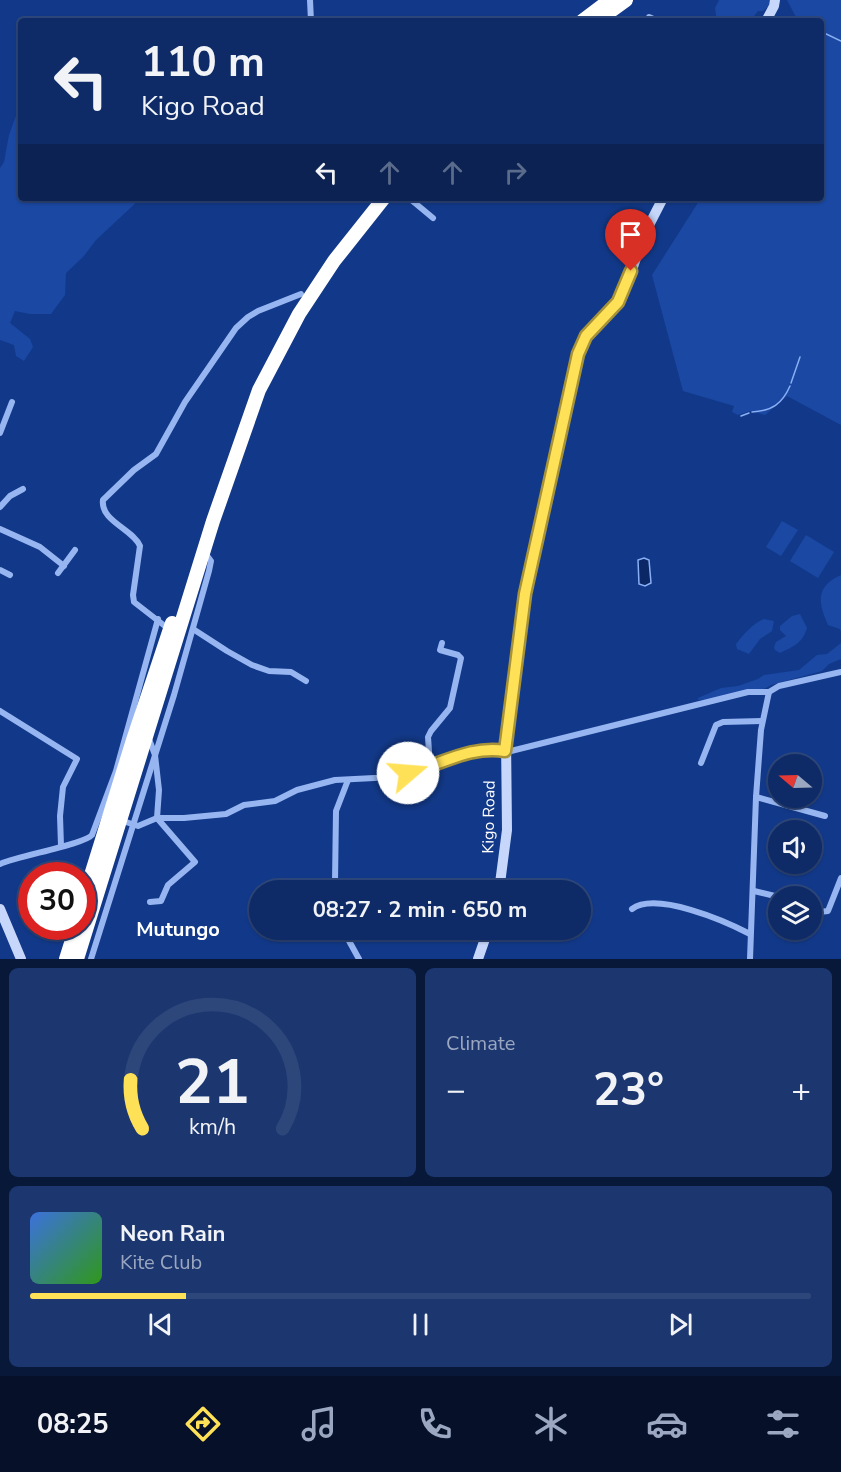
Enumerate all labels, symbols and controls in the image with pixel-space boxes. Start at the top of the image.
text: 110 m [141,34,265,91]
icon: left [42,42,120,120]
text: Kigo Road [141,88,265,125]
icon: left [310,156,343,189]
icon: ahead [373,156,406,189]
icon: ahead [436,156,469,189]
icon: right [499,156,532,189]
pin [605,209,656,271]
icon: arrive [614,218,647,251]
position arrow [376,741,440,805]
north arrow [768,754,822,808]
map controls [768,754,822,940]
street label: Kigo Road [477,780,501,854]
button: sound [768,820,822,874]
speed limit sign: 30 [18,862,96,940]
button: layers [768,886,822,940]
text: 08:27 · 2 min · 650 m [313,895,527,925]
district label: Mutungo [136,916,220,943]
text: Climate [446,1030,515,1057]
text: 21 [175,1040,250,1125]
text: 23° [593,1060,664,1121]
text: − [446,1068,466,1113]
text: + [791,1068,811,1113]
text: km/h [189,1113,236,1143]
text: Neon Rain [120,1219,225,1249]
text: Kite Club [120,1249,202,1276]
icon: previous [144,1308,177,1341]
icon: pause [404,1308,437,1341]
icon: next [664,1308,697,1341]
icon: directions [182,1403,224,1445]
icon: music [298,1403,340,1445]
icon: phone [414,1403,456,1445]
icon: climate [530,1403,572,1445]
icon: car [646,1403,688,1445]
icon: filters [762,1403,804,1445]
text: 08:25 [37,1406,108,1443]

